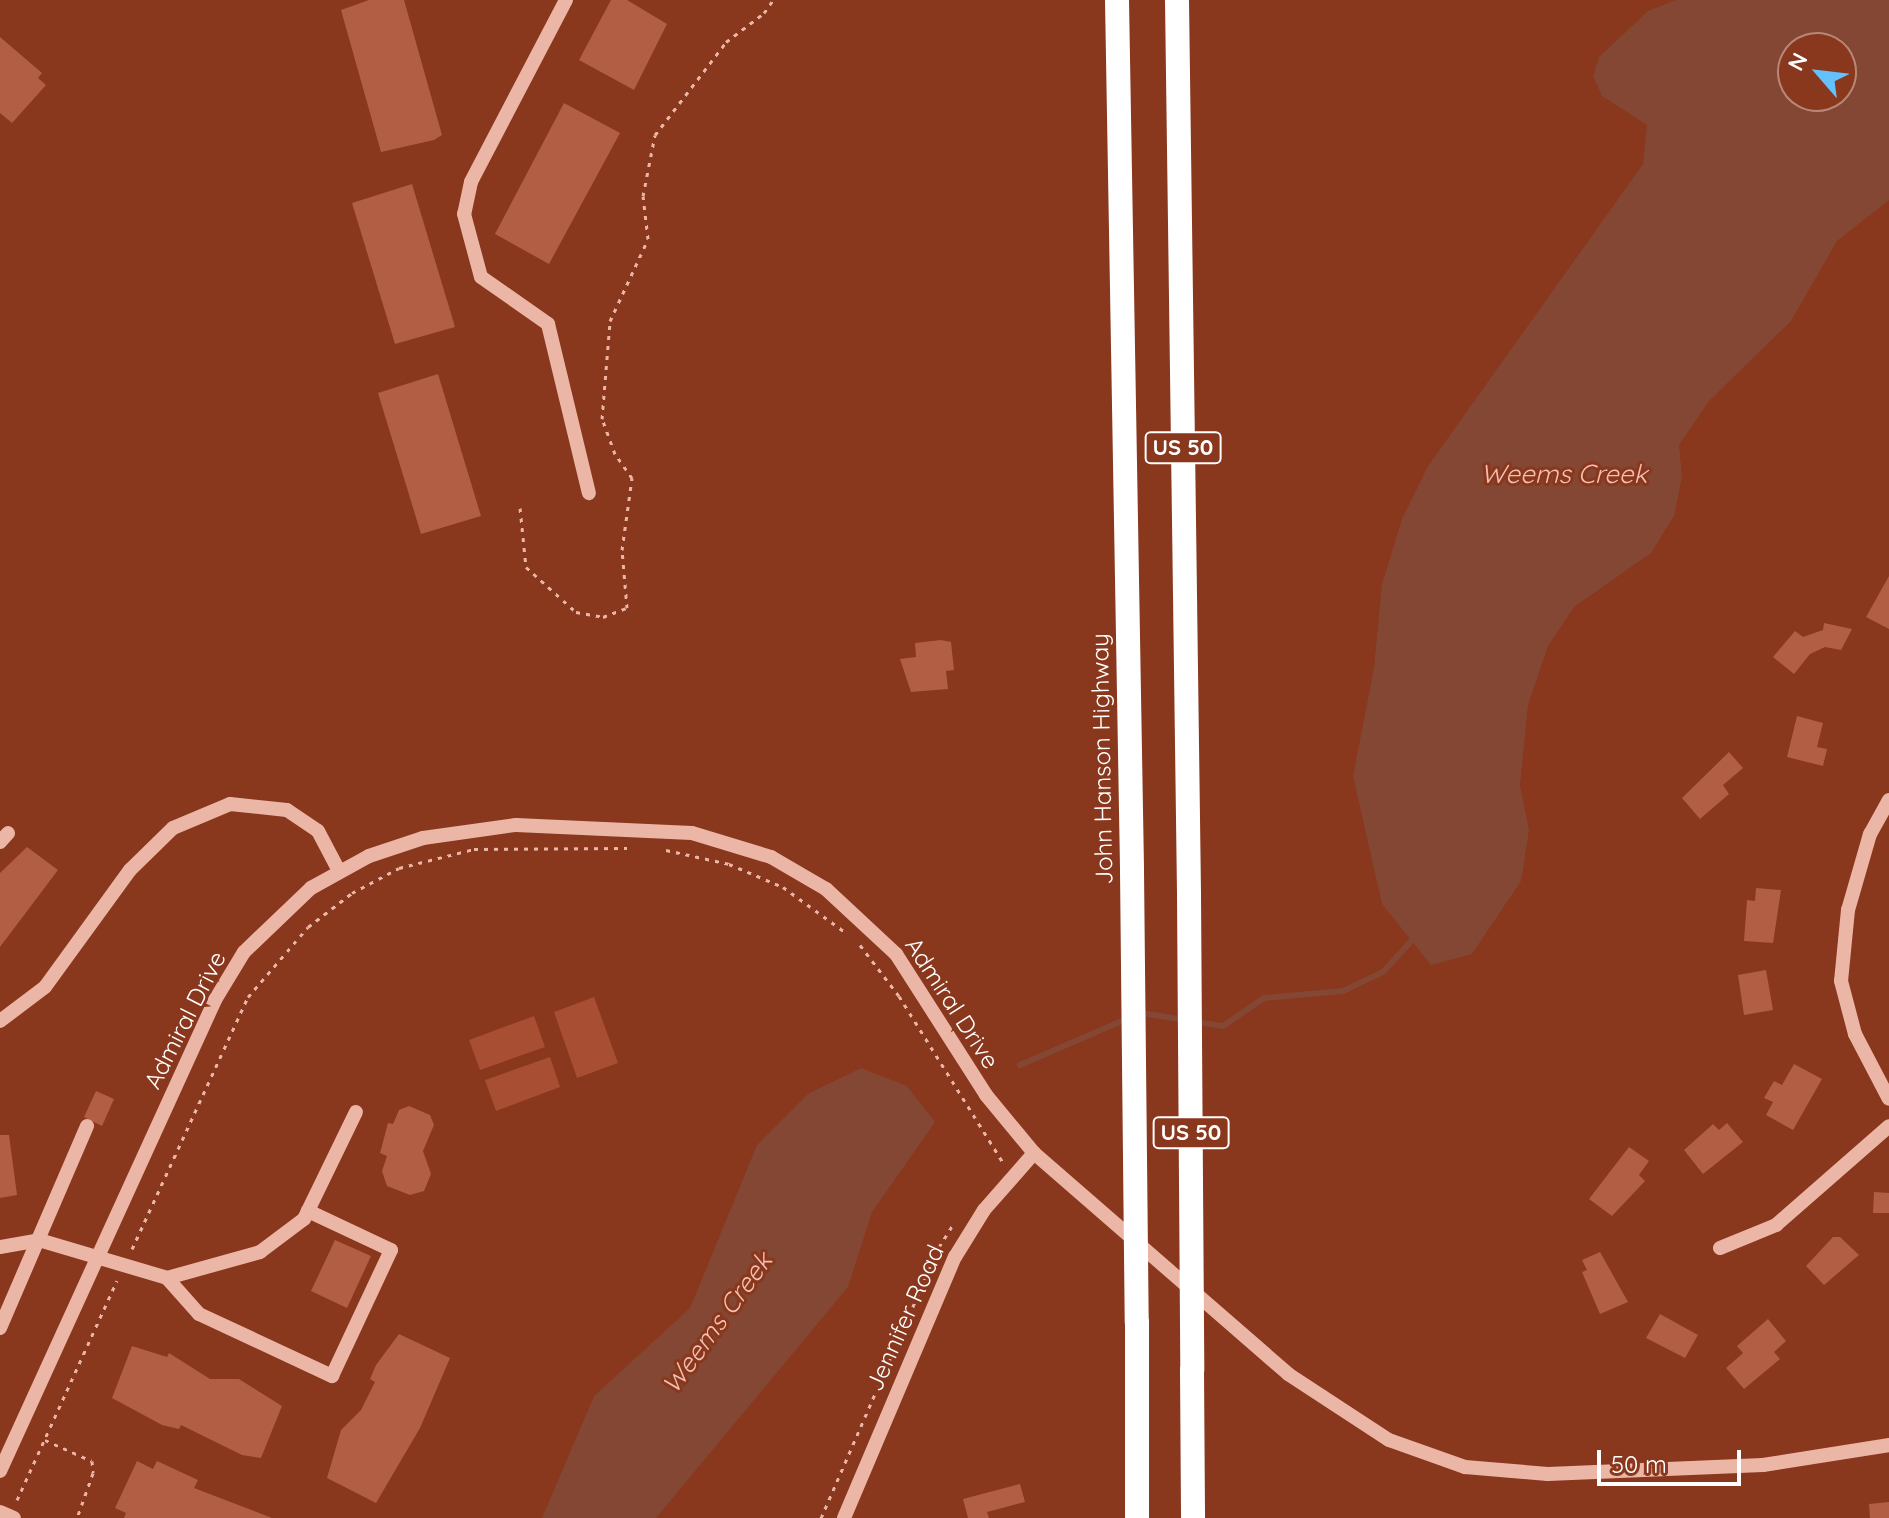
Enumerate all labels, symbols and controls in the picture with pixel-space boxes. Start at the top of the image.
north arrow [1777,32,1857,112]
text: N [1781,48,1814,75]
road number: US 50 [1143,430,1223,466]
water label: Weems Creek [1481,458,1647,490]
street label: John Hanson Highway [1085,633,1119,885]
street label: Admiral Drive [899,932,1005,1074]
street label: Admiral Drive [138,946,232,1094]
road number: US 50 [1151,1115,1231,1151]
street label: Jennifer Road [860,1241,950,1395]
water label: Weems Creek [655,1246,779,1400]
scale bar [1601,1434,1745,1484]
text: 50 m [1611,1449,1667,1479]

